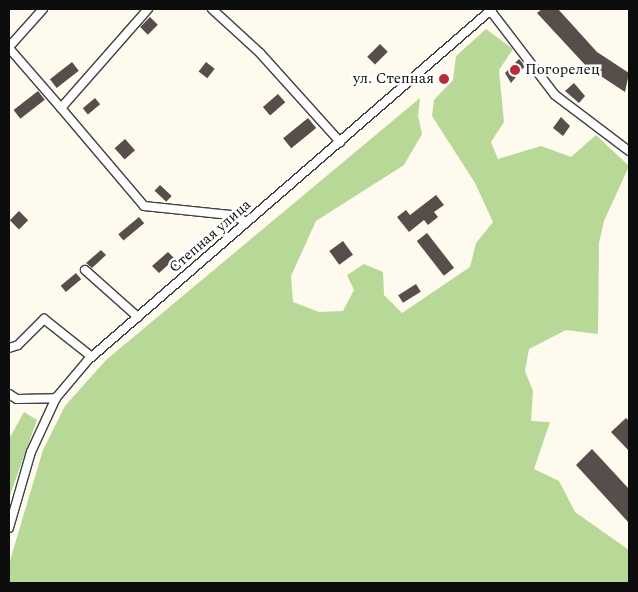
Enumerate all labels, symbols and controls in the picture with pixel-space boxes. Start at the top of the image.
place label: Погорелец [525,61,600,79]
marker: Погорелец [509,64,521,76]
place label: ул. Степная [353,70,434,88]
marker: ул. Степная [438,73,450,85]
street label: Степная улица [165,196,255,276]

